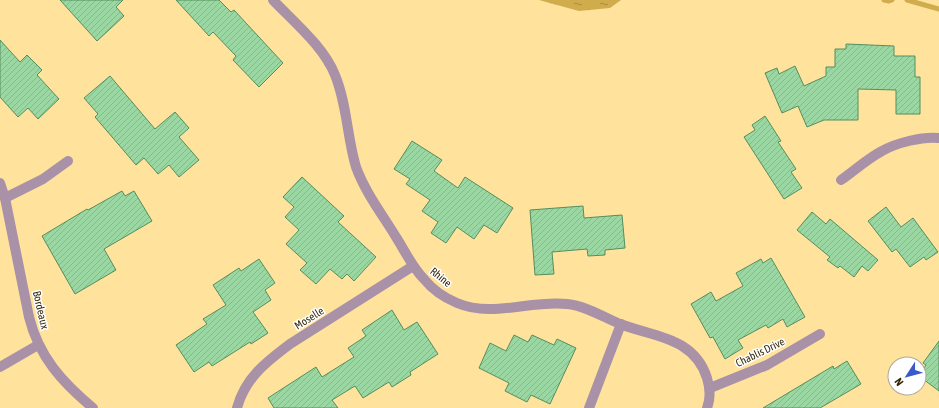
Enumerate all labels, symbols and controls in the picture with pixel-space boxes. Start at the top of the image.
street label: Rhine [428,265,454,289]
street label: Bordeaux [31,290,51,331]
street label: Moselle [292,304,326,332]
street label: Chablis Drive [734,335,786,369]
north arrow [887,356,927,396]
text: N [892,376,906,388]

